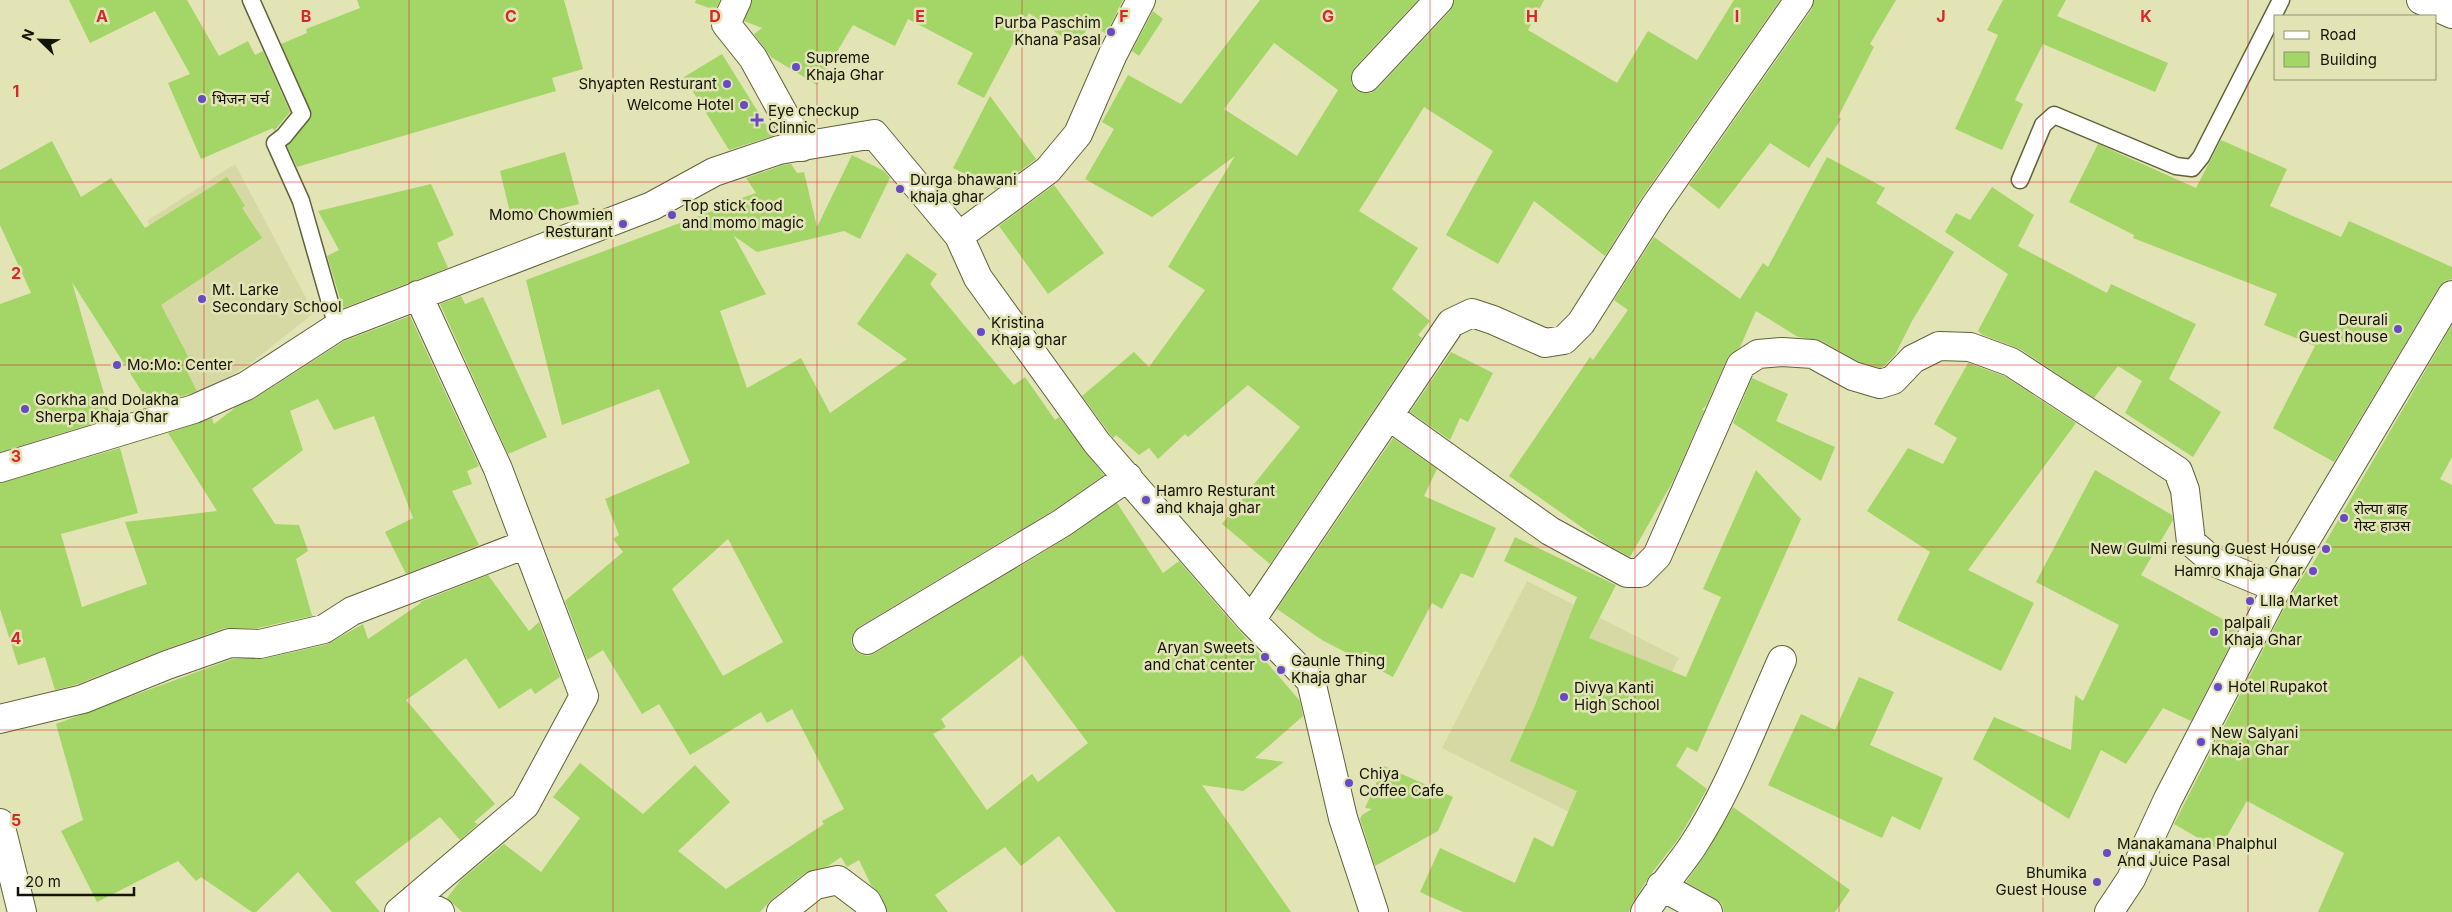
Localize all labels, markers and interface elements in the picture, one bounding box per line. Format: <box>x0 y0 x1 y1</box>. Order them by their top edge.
text: A <box>96 6 108 26</box>
text: B <box>301 6 311 26</box>
text: C <box>505 6 517 26</box>
text: D <box>709 6 721 26</box>
text: E <box>915 6 925 26</box>
text: F <box>1119 6 1129 26</box>
text: G <box>1322 6 1334 26</box>
text: H <box>1526 6 1538 26</box>
text: I <box>1735 6 1739 26</box>
text: J <box>1936 6 1946 26</box>
text: K <box>2140 6 2152 26</box>
place label: Purba Paschim Khana Pasal <box>995 13 1101 49</box>
north arrow <box>15 15 65 65</box>
legend <box>2274 15 2437 80</box>
text: Road <box>2320 25 2356 44</box>
text: N <box>18 26 37 43</box>
marker: Purba Paschim Khana Pasal <box>1105 26 1117 38</box>
place label: Supreme Khaja Ghar <box>806 48 884 84</box>
text: Building <box>2320 50 2377 69</box>
marker: Supreme Khaja Ghar <box>790 61 802 73</box>
place label: Shyapten Resturant <box>578 74 717 93</box>
marker: Shyapten Resturant <box>721 78 733 90</box>
text: 1 <box>13 81 19 101</box>
place label: भिजन चर्च <box>212 89 270 108</box>
marker: भिजन चर्च <box>196 93 208 105</box>
place label: Welcome Hotel <box>627 95 734 114</box>
marker: Welcome Hotel <box>738 99 750 111</box>
place label: Eye checkup Clinnic <box>768 101 859 137</box>
marker: Eye checkup Clinnic <box>750 113 764 127</box>
place label: Durga bhawani khaja ghar <box>910 170 1017 206</box>
marker: Durga bhawani khaja ghar <box>894 183 906 195</box>
place label: Top stick food and momo magic <box>682 196 804 232</box>
place label: Momo Chowmien Resturant <box>489 205 613 241</box>
marker: Top stick food and momo magic <box>666 209 678 221</box>
marker: Momo Chowmien Resturant <box>617 218 629 230</box>
text: 2 <box>11 263 21 283</box>
place label: Mt. Larke Secondary School <box>212 280 342 316</box>
marker: Mt. Larke Secondary School <box>196 293 208 305</box>
place label: Deurali Guest house <box>2299 310 2388 346</box>
place label: Kristina Khaja ghar <box>991 313 1067 349</box>
marker: Deurali Guest house <box>2392 323 2404 335</box>
marker: Kristina Khaja ghar <box>975 326 987 338</box>
place label: Mo:Mo: Center <box>127 355 233 374</box>
marker: Mo:Mo: Center <box>111 359 123 371</box>
place label: Gorkha and Dolakha Sherpa Khaja Ghar <box>35 390 179 426</box>
marker: Gorkha and Dolakha Sherpa Khaja Ghar <box>19 403 31 415</box>
text: 3 <box>11 446 21 466</box>
place label: Hamro Resturant and khaja ghar <box>1156 481 1275 517</box>
marker: Hamro Resturant and khaja ghar <box>1140 494 1152 506</box>
place label: रोल्पा ब्राह गेस्ट हाउस <box>2354 499 2411 535</box>
marker: रोल्पा ब्राह गेस्ट हाउस <box>2338 512 2350 524</box>
place label: New Gulmi resung Guest House <box>2090 539 2316 558</box>
marker: New Gulmi resung Guest House <box>2320 543 2332 555</box>
place label: Hamro Khaja Ghar <box>2174 561 2303 580</box>
marker: Hamro Khaja Ghar <box>2307 565 2319 577</box>
place label: LIla Market <box>2260 591 2338 610</box>
marker: LIla Market <box>2244 595 2256 607</box>
place label: palpali Khaja Ghar <box>2224 613 2302 649</box>
marker: palpali Khaja Ghar <box>2208 626 2220 638</box>
text: 4 <box>11 628 22 648</box>
place label: Aryan Sweets and chat center <box>1144 638 1255 674</box>
marker: Aryan Sweets and chat center <box>1259 651 1271 663</box>
place label: Gaunle Thing Khaja ghar <box>1291 651 1385 687</box>
marker: Gaunle Thing Khaja ghar <box>1275 664 1287 676</box>
place label: Hotel Rupakot <box>2228 677 2328 696</box>
place label: Divya Kanti High School <box>1574 678 1660 714</box>
marker: Hotel Rupakot <box>2212 681 2224 693</box>
marker: Divya Kanti High School <box>1558 691 1570 703</box>
place label: New Salyani Khaja Ghar <box>2211 723 2298 759</box>
marker: New Salyani Khaja Ghar <box>2195 736 2207 748</box>
place label: Chiya Coffee Cafe <box>1359 764 1444 800</box>
marker: Chiya Coffee Cafe <box>1343 777 1355 789</box>
text: 5 <box>11 810 21 830</box>
place label: Manakamana Phalphul And Juice Pasal <box>2117 834 2277 870</box>
marker: Manakamana Phalphul And Juice Pasal <box>2101 847 2113 859</box>
place label: Bhumika Guest House <box>1995 863 2087 899</box>
scale bar <box>18 864 134 896</box>
text: 20 m <box>25 872 61 891</box>
marker: Bhumika Guest House <box>2091 876 2103 888</box>

